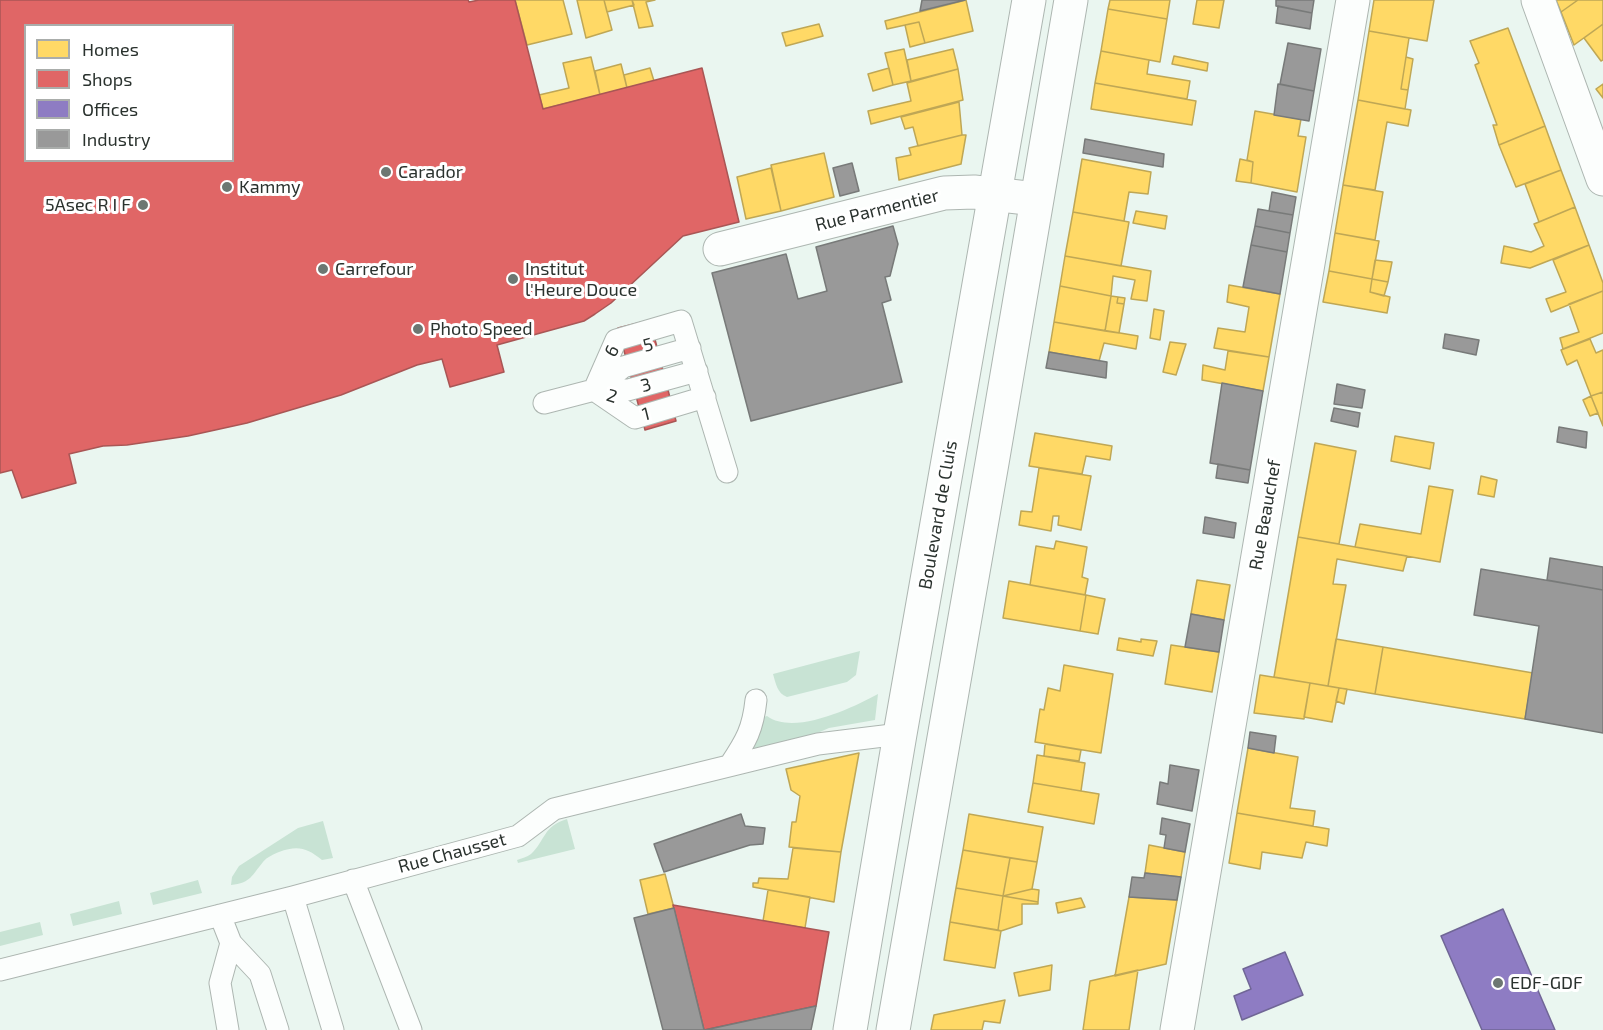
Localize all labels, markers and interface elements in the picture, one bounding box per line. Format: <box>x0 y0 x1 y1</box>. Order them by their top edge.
legend <box>24 24 234 162</box>
text: Homes <box>82 38 139 60</box>
text: Shops <box>82 68 132 90</box>
text: Offices <box>82 98 138 120</box>
text: Industry <box>82 128 151 150</box>
place label: Carador <box>398 161 463 183</box>
marker: Carador <box>379 165 393 179</box>
place label: Kammy <box>239 176 301 198</box>
marker: Kammy <box>220 180 234 194</box>
street label: Rue Parmentier <box>813 184 941 236</box>
place label: 5Asec R I F <box>45 194 131 216</box>
marker: 5Asec R I F <box>136 198 150 212</box>
place label: Carrefour <box>335 258 413 280</box>
place label: Institut l'Heure Douce <box>525 258 637 300</box>
marker: Carrefour <box>316 262 330 276</box>
marker: Institut l'Heure Douce <box>506 272 520 286</box>
place label: Photo Speed <box>430 318 533 340</box>
marker: Photo Speed <box>411 322 425 336</box>
street label: 5 <box>640 333 656 357</box>
street label: 6 <box>600 341 624 361</box>
street label: 3 <box>638 373 654 397</box>
street label: 2 <box>604 384 620 408</box>
street label: 1 <box>640 403 652 425</box>
street label: Boulevard de Cluis <box>914 439 962 591</box>
street label: Rue Beauchef <box>1245 458 1285 572</box>
street label: Rue Chausset <box>396 828 508 878</box>
place label: EDF-GDF <box>1510 972 1583 994</box>
marker: EDF-GDF <box>1491 976 1505 990</box>

